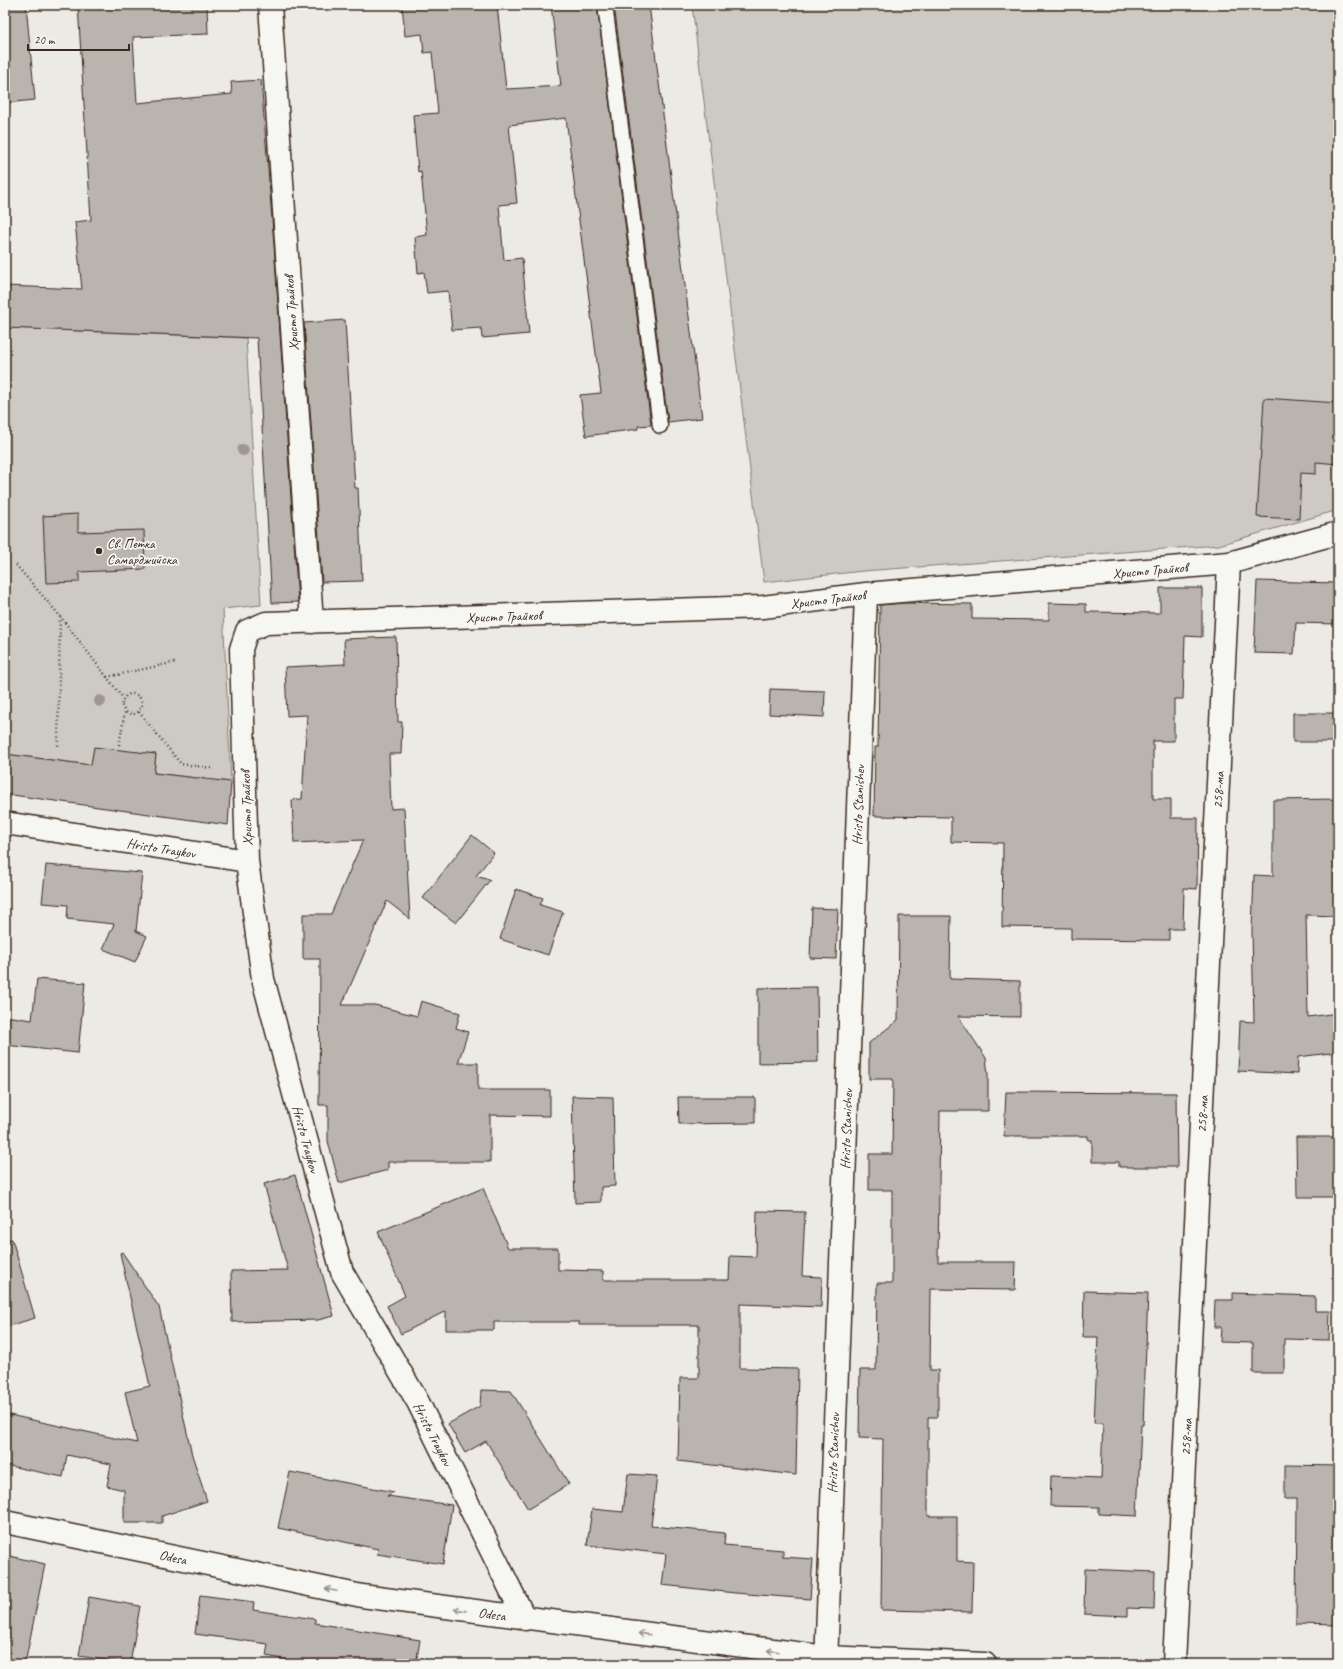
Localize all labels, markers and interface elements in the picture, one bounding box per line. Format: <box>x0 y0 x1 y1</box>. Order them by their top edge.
scale bar <box>28 26 129 52</box>
text: 20 m <box>34 32 56 48</box>
street label: Христо Трайков <box>280 272 303 351</box>
place label: Св. Петка Самарджийска <box>107 535 178 568</box>
marker: Св. Петка Самарджийска <box>94 546 104 556</box>
street label: Христо Трайков <box>1112 558 1191 582</box>
street label: Христо Трайков <box>790 586 869 613</box>
street label: Христо Трайков <box>466 607 545 626</box>
street label: Hristo Stanishev <box>849 763 868 845</box>
street label: Христо Трайков <box>237 767 256 846</box>
street label: 258-ма <box>1209 770 1228 809</box>
street label: Hristo Traykov <box>126 835 198 862</box>
street label: Hristo Stanishev <box>837 1087 856 1169</box>
street label: 258-ма <box>1193 1094 1212 1133</box>
street label: Hristo Traykov <box>288 1104 323 1176</box>
street label: Hristo Traykov <box>409 1400 456 1470</box>
street label: Hristo Stanishev <box>824 1411 843 1493</box>
street label: 258-ма <box>1177 1417 1196 1456</box>
street label: Odesa <box>158 1546 189 1569</box>
one-way arrow <box>325 1585 338 1593</box>
street label: Odesa <box>477 1604 508 1625</box>
one-way arrow <box>454 1606 467 1614</box>
one-way arrow <box>638 1630 651 1638</box>
one-way arrow <box>767 1647 780 1654</box>

